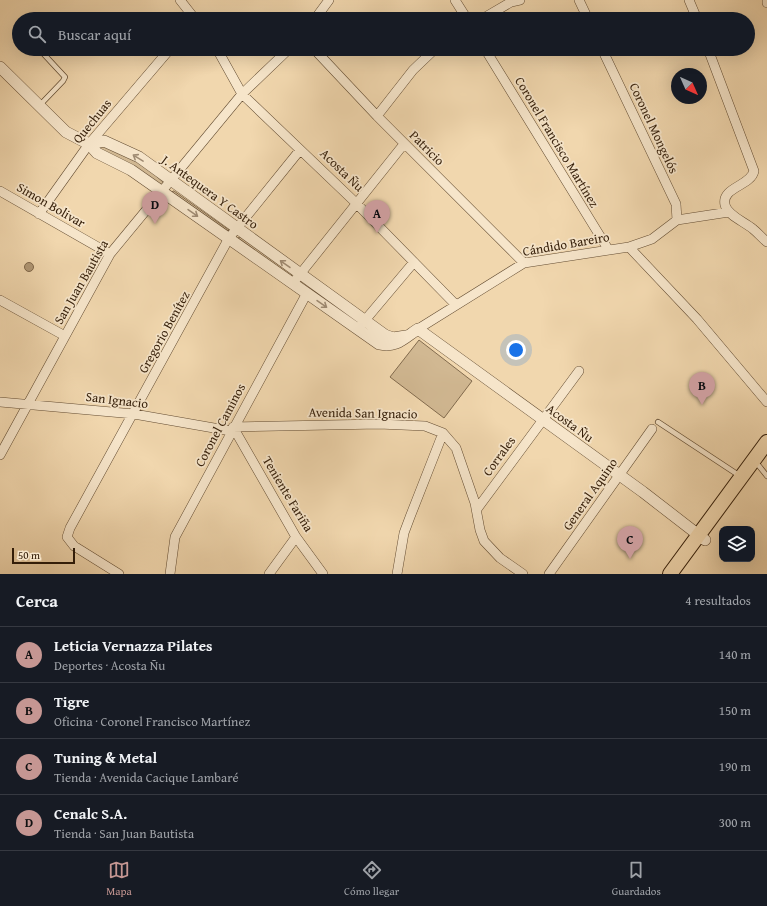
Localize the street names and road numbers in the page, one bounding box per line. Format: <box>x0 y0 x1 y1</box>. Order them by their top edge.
street label: Coronel Francisco Martínez <box>510 73 604 211</box>
street label: Coronel Mongelós <box>625 80 683 176</box>
street label: Quechuas <box>68 95 116 147</box>
street label: Patricio <box>405 126 449 170</box>
street label: Acosta Ñu <box>316 144 368 196</box>
street label: J. Antequera Y Castro <box>156 149 263 234</box>
street label: Simon Bolivar <box>13 178 89 233</box>
street label: Cándido Bareiro <box>521 227 611 261</box>
street label: San Juan Bautista <box>49 235 113 328</box>
street label: Gregorio Benítez <box>134 287 195 377</box>
street label: Coronel Caminos <box>190 380 250 470</box>
street label: San Ignacio <box>85 387 150 413</box>
street label: Acosta Ñu <box>542 399 598 447</box>
street label: Avenida San Ignacio <box>308 403 418 423</box>
street label: Corrales <box>478 432 520 480</box>
street label: Teniente Fariña <box>258 453 319 536</box>
street label: General Aquino <box>558 454 622 534</box>

